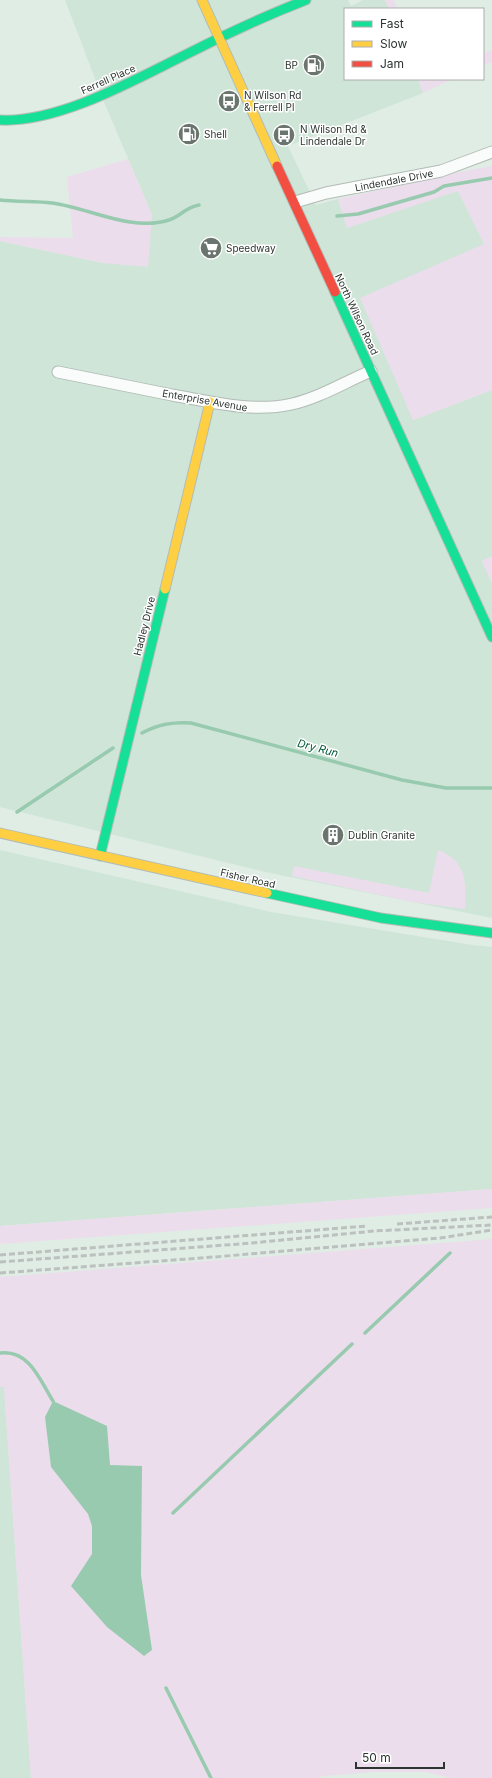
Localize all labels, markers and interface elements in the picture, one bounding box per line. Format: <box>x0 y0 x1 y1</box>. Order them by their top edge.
legend <box>344 8 484 80</box>
text: Fast <box>380 16 404 31</box>
text: Slow <box>380 36 408 51</box>
fuel station icon: BP <box>301 52 327 78</box>
text: Jam <box>380 56 404 71</box>
place label: BP <box>285 59 298 71</box>
street label: Ferrell Place <box>79 62 137 96</box>
bus stop icon: N Wilson Rd & Ferrell Pl <box>216 88 242 114</box>
place label: N Wilson Rd & Ferrell Pl <box>244 89 301 113</box>
fuel station icon: Shell <box>176 121 202 147</box>
bus stop icon: N Wilson Rd & Lindendale Dr <box>271 122 297 148</box>
place label: N Wilson Rd & Lindendale Dr <box>300 123 367 147</box>
place label: Shell <box>204 128 227 140</box>
street label: Lindendale Drive <box>354 166 434 193</box>
supermarket icon: Speedway <box>198 235 224 261</box>
place label: Speedway <box>226 242 276 254</box>
street label: North Wilson Road <box>333 271 381 357</box>
street label: Enterprise Avenue <box>161 387 249 413</box>
street label: Hadley Drive <box>131 595 157 657</box>
water label: Dry Run <box>296 736 340 760</box>
building icon: Dublin Granite <box>320 822 346 848</box>
place label: Dublin Granite <box>348 829 415 841</box>
street label: Fisher Road <box>219 866 277 890</box>
scale bar <box>356 1744 444 1770</box>
text: 50 m <box>362 1750 391 1765</box>

